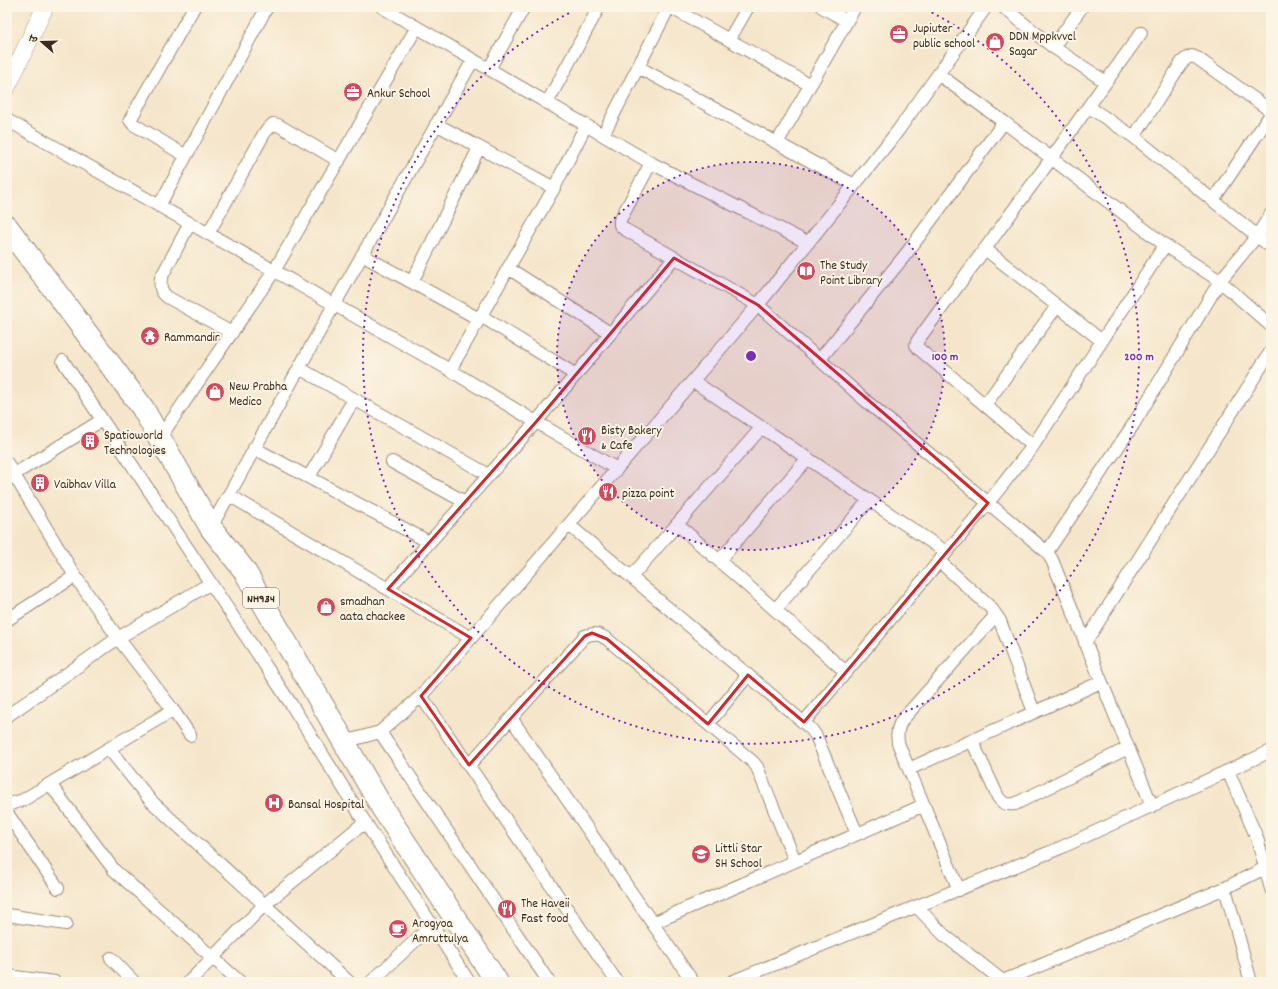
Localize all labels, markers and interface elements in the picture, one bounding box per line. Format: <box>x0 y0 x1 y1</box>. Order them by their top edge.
place label: Jupiuter public school <box>913 20 975 54</box>
north arrow <box>22 22 62 62</box>
office icon: Jupiuter public school <box>888 23 910 45</box>
place label: DDN Mppkvvcl Sagar <box>1009 28 1076 62</box>
shop icon: DDN Mppkvvcl Sagar <box>984 31 1006 53</box>
text: उ <box>26 33 43 46</box>
office icon: Ankur School <box>342 81 364 103</box>
place label: Ankur School <box>367 85 430 104</box>
place label: The Study Point Library <box>820 257 883 291</box>
library icon: The Study Point Library <box>795 260 817 282</box>
temple icon: Rammandir <box>139 325 161 347</box>
place label: Rammandir <box>164 329 220 348</box>
centre of rings <box>744 349 758 363</box>
text: 100 m <box>932 349 958 366</box>
text: 200 m <box>1124 349 1154 366</box>
place label: New Prabha Medico <box>229 378 288 412</box>
shop icon: New Prabha Medico <box>204 381 226 403</box>
place label: Bisty Bakery & Cafe <box>601 422 662 456</box>
restaurant icon: Bisty Bakery & Cafe <box>576 425 598 447</box>
place label: Spatioworld Technologies <box>104 427 166 461</box>
building icon: Spatioworld Technologies <box>79 430 101 452</box>
building icon: Vaibhav Villa <box>29 472 51 494</box>
place label: Vaibhav Villa <box>54 476 117 495</box>
restaurant icon: pizza point <box>597 481 619 503</box>
place label: pizza point <box>622 485 674 504</box>
road number: NH934 <box>243 588 279 608</box>
place label: smadhan aata chackee <box>340 593 406 627</box>
shop icon: smadhan aata chackee <box>315 596 337 618</box>
hospital icon: Bansal Hospital <box>263 792 285 814</box>
place label: Bansal Hospital <box>288 796 364 815</box>
place label: Littli Star SH School <box>715 840 762 874</box>
school or university icon: Littli Star SH School <box>690 843 712 865</box>
place label: The Haveii Fast food <box>521 895 570 929</box>
restaurant icon: The Haveii Fast food <box>496 898 518 920</box>
place label: Arogyoa Amruttulya <box>412 915 469 949</box>
cafe icon: Arogyoa Amruttulya <box>387 918 409 940</box>

